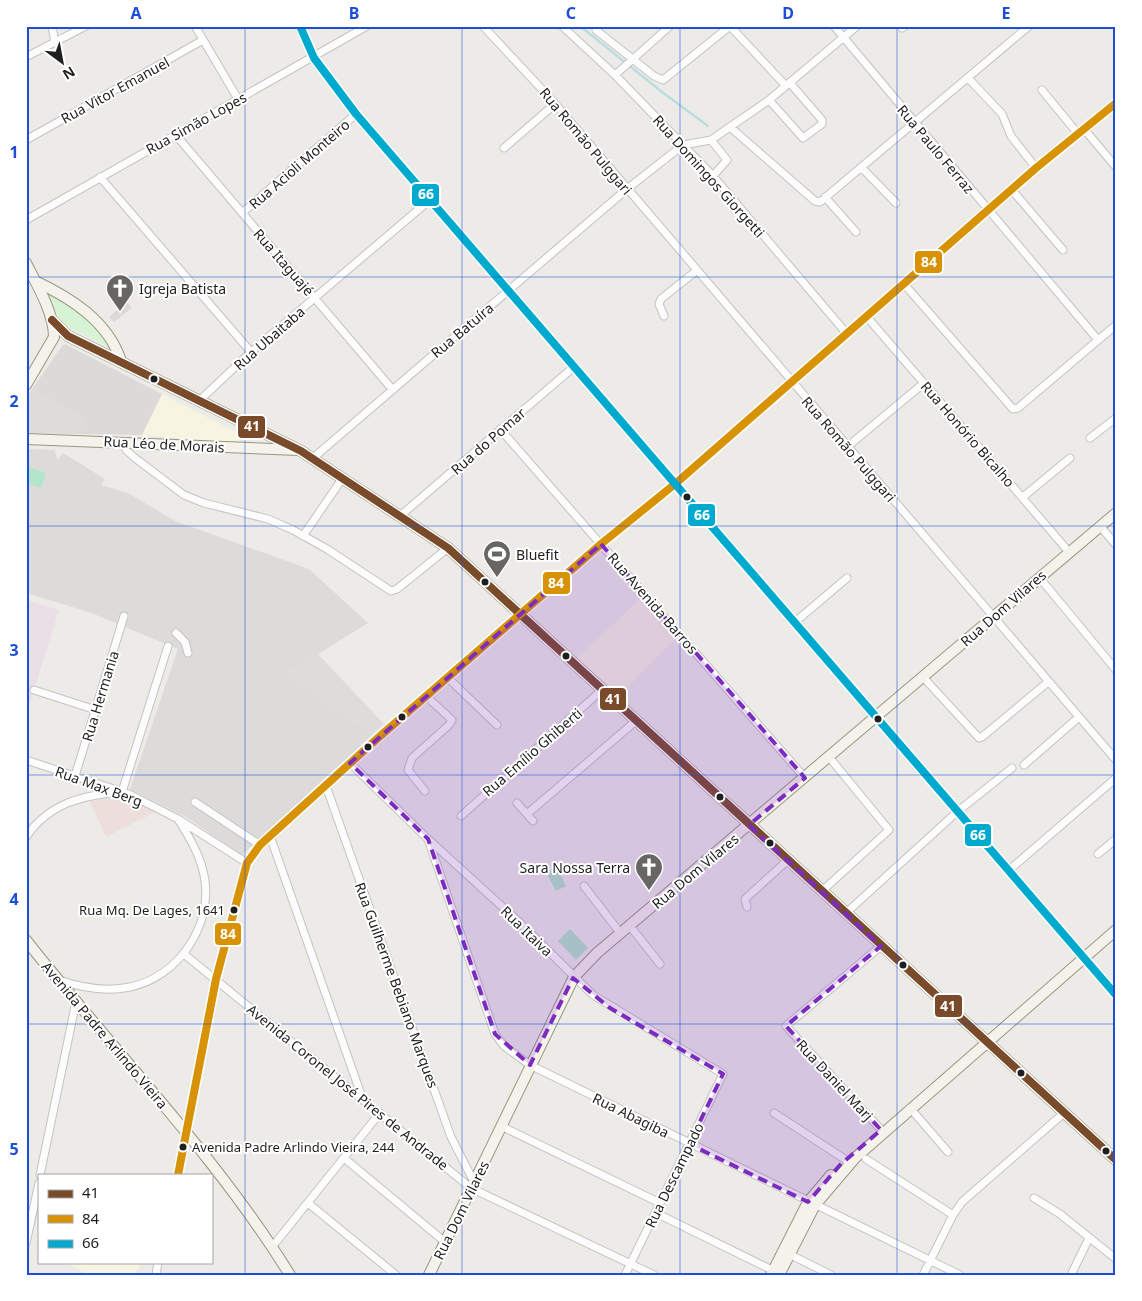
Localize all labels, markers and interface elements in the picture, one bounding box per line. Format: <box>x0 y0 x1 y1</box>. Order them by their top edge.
text: A <box>130 2 142 24</box>
text: B <box>349 2 359 24</box>
text: C <box>566 2 576 24</box>
text: D <box>782 2 794 24</box>
text: E <box>1002 2 1011 24</box>
north arrow <box>38 38 88 88</box>
street label: Rua Vitor Emanuel <box>57 52 173 128</box>
text: N <box>59 62 79 85</box>
street label: Rua Romão Pulggari <box>536 83 636 199</box>
street label: Rua Simão Lopes <box>142 87 250 159</box>
street label: Rua Paulo Ferraz <box>893 101 979 198</box>
street label: Rua Domingos Giorgetti <box>649 111 769 241</box>
street label: Rua Acioli Monteiro <box>245 115 353 213</box>
text: 1 <box>9 141 19 163</box>
line badge: 66 <box>411 183 440 207</box>
text: 66 <box>418 184 434 203</box>
street label: Rua Itaguajé <box>250 224 319 300</box>
line badge: 84 <box>914 250 943 274</box>
text: 84 <box>921 252 937 271</box>
church icon: Igreja Batista <box>105 273 135 312</box>
place label: Igreja Batista <box>139 279 226 298</box>
street label: Rua Batuíra <box>427 298 497 362</box>
street label: Rua Ubaitaba <box>229 302 309 374</box>
unlabelled marker <box>149 374 159 384</box>
street label: Rua Honório Bicalho <box>917 377 1019 491</box>
text: 2 <box>9 390 19 412</box>
street label: Rua Romão Pulggari <box>798 392 900 506</box>
street label: Rua do Pomar <box>447 403 530 479</box>
line badge: 41 <box>237 415 266 439</box>
text: 41 <box>244 416 260 435</box>
street label: Rua Léo de Morais <box>103 431 225 457</box>
unlabelled marker <box>682 492 692 502</box>
line badge: 66 <box>687 503 716 527</box>
text: 66 <box>694 505 710 524</box>
sports icon: Bluefit <box>482 539 512 578</box>
place label: Bluefit <box>516 545 559 564</box>
street label: Rua Avenida Barros <box>604 548 703 658</box>
street label: Rua Dom Vilares <box>956 565 1050 651</box>
line badge: 84 <box>542 571 571 595</box>
text: 84 <box>548 573 564 592</box>
unlabelled marker <box>480 577 490 587</box>
text: 3 <box>9 639 19 661</box>
street label: Rua Hermania <box>77 648 123 744</box>
unlabelled marker <box>561 651 571 661</box>
line badge: 41 <box>599 687 627 711</box>
text: 41 <box>605 689 621 708</box>
street label: Rua Emílio Ghiberti <box>478 703 586 801</box>
unlabelled marker <box>397 712 407 722</box>
unlabelled marker <box>873 714 883 724</box>
unlabelled marker <box>363 742 373 752</box>
street label: Rua Max Berg <box>53 761 145 811</box>
unlabelled marker <box>715 792 725 802</box>
line badge: 66 <box>964 823 992 847</box>
text: 66 <box>970 825 986 844</box>
street label: Rua Dom Vilares <box>648 829 743 913</box>
unlabelled marker <box>765 838 775 848</box>
church icon: Sara Nossa Terra <box>634 852 664 891</box>
place label: Sara Nossa Terra <box>520 858 630 877</box>
street label: Rua Guilherme Bebiano Marques <box>351 879 443 1091</box>
text: 4 <box>9 888 19 910</box>
place label: Rua Mq. De Lages, 1641 <box>79 901 225 919</box>
street label: Rua Itaiva <box>497 902 557 960</box>
marker: Rua Mq. De Lages, 1641 <box>229 905 239 915</box>
line badge: 84 <box>214 922 242 946</box>
text: 84 <box>220 924 236 943</box>
street label: Avenida Padre Arlindo Vieira <box>38 957 172 1113</box>
unlabelled marker <box>898 960 908 970</box>
line badge: 41 <box>934 994 963 1018</box>
text: 41 <box>940 996 956 1015</box>
street label: Avenida Coronel José Pires de Andrade <box>243 1000 453 1174</box>
street label: Rua Daniel Marj <box>792 1035 878 1125</box>
unlabelled marker <box>1016 1068 1026 1078</box>
street label: Rua Abagiba <box>590 1088 672 1142</box>
street label: Rua Descampado <box>640 1119 708 1231</box>
text: 5 <box>9 1138 19 1160</box>
place label: Avenida Padre Arlindo Vieira, 244 <box>192 1138 395 1156</box>
marker: Avenida Padre Arlindo Vieira, 244 <box>178 1142 188 1152</box>
unlabelled marker <box>1101 1146 1111 1156</box>
street label: Rua Dom Vilares <box>429 1157 493 1263</box>
legend <box>38 1174 212 1264</box>
text: 41 <box>82 1182 99 1202</box>
text: 84 <box>82 1208 100 1228</box>
text: 66 <box>82 1232 99 1252</box>

